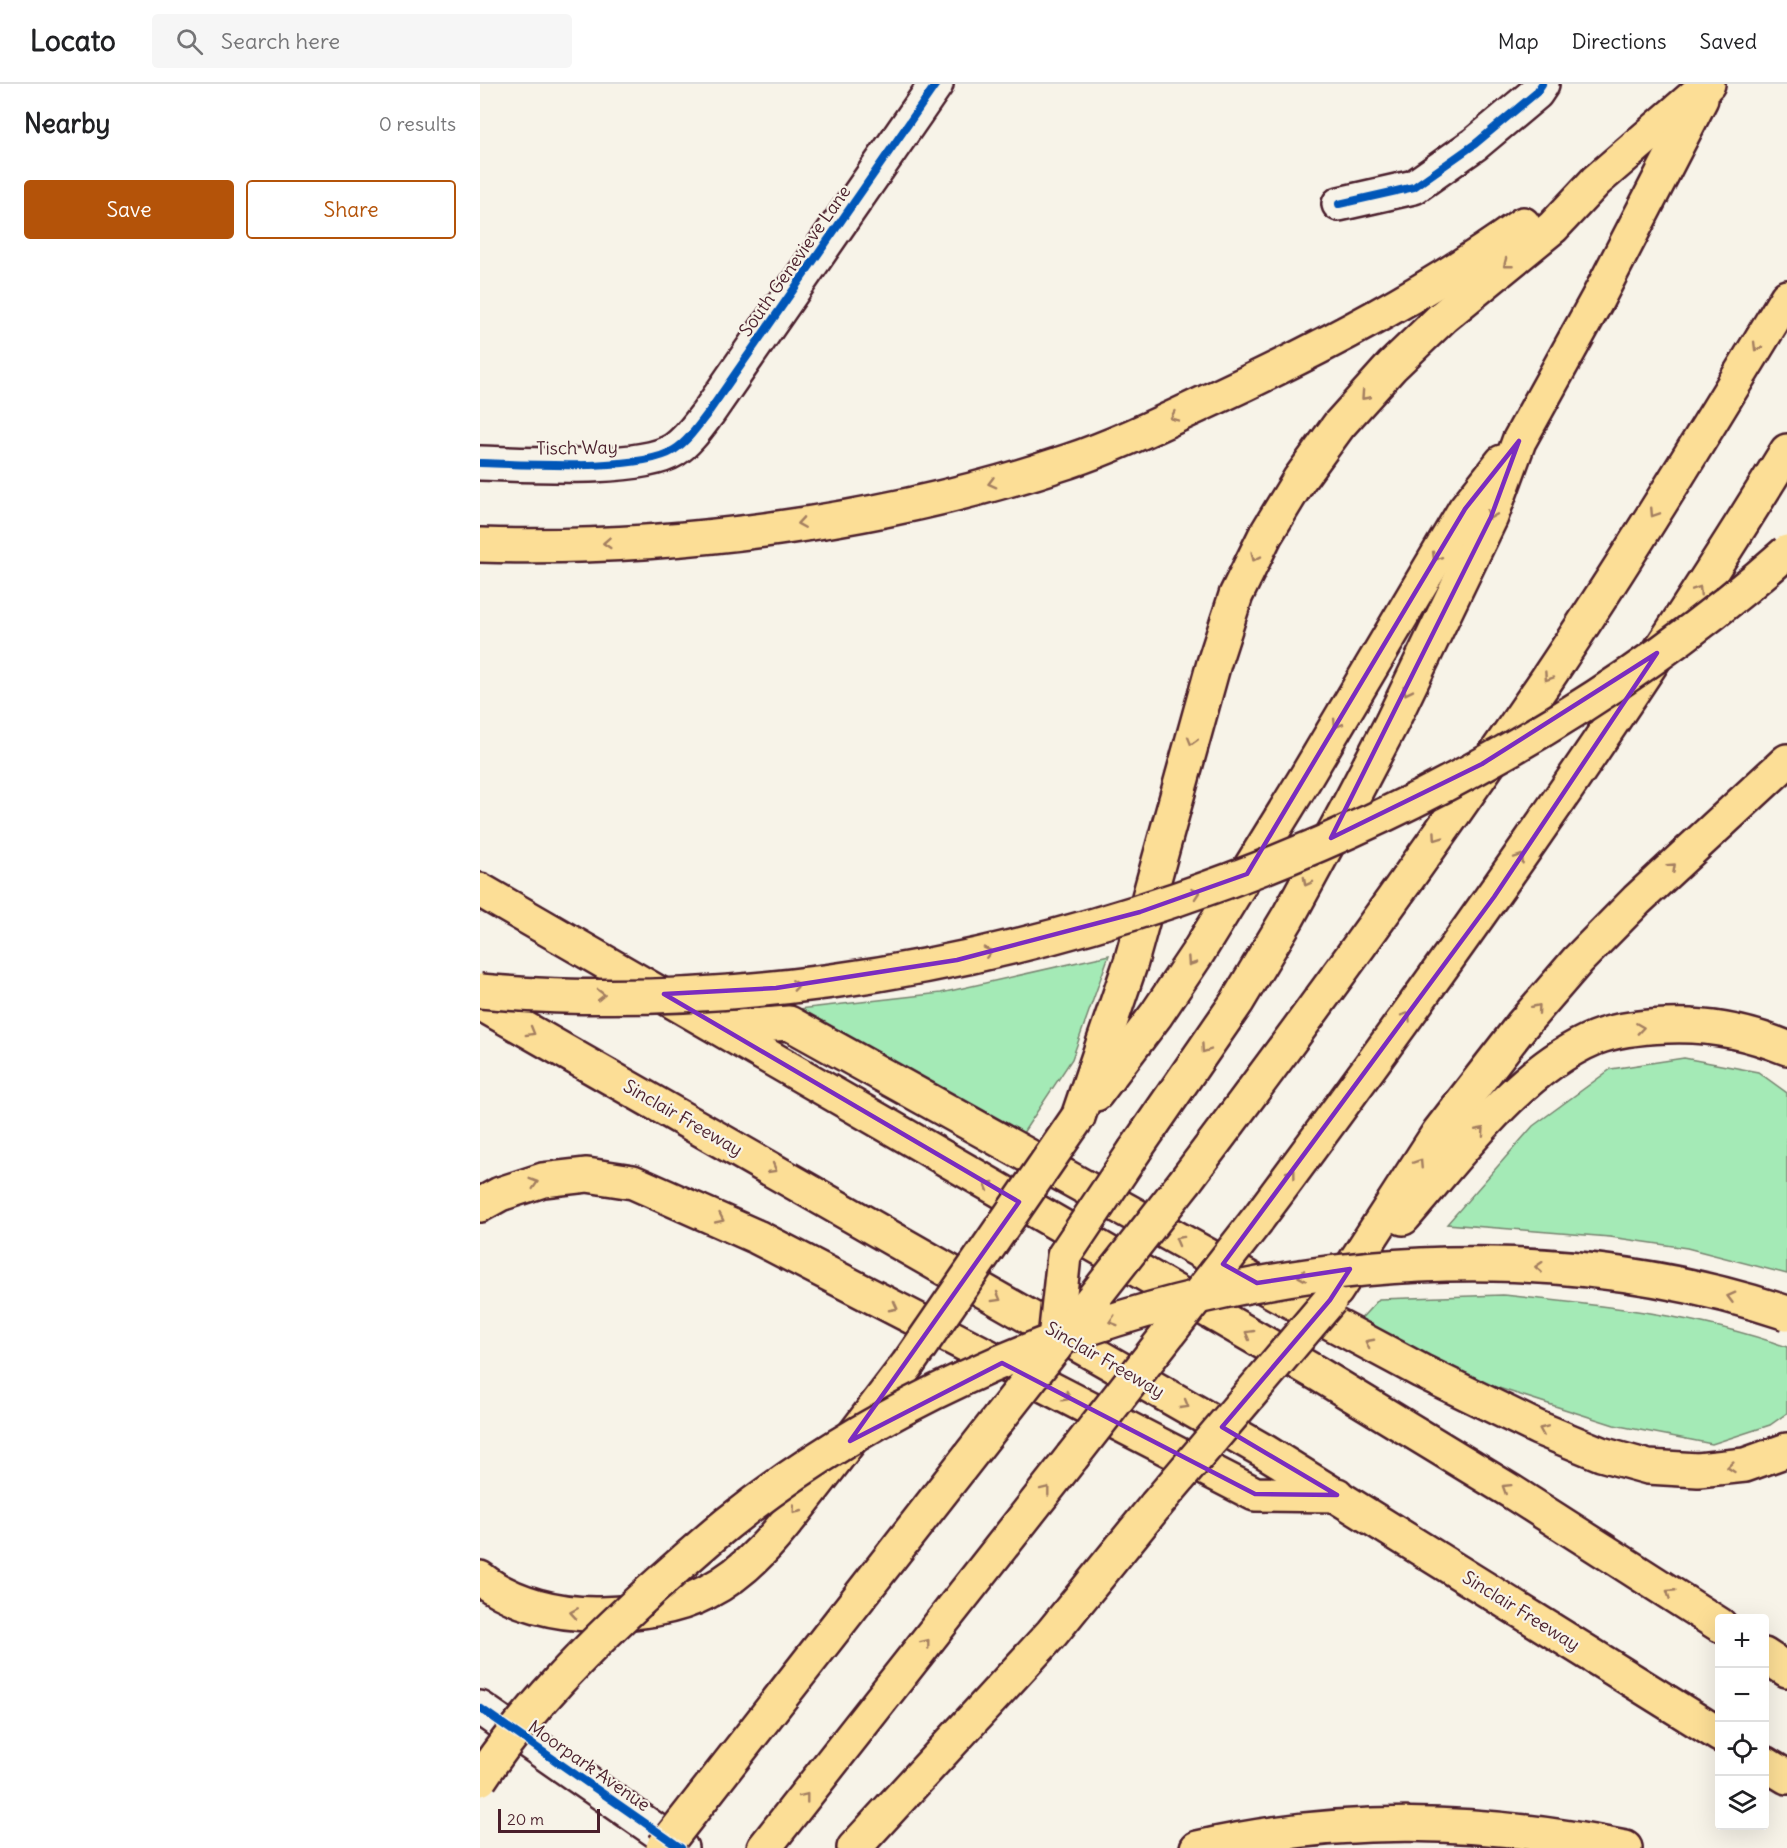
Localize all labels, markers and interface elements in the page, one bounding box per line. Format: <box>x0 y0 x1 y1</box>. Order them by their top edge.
search box <box>152 14 572 68</box>
text: Locato <box>30 23 116 59</box>
icon: search <box>173 25 206 58</box>
text: Search here <box>221 27 340 55</box>
text: Map <box>1498 28 1539 55</box>
text: Directions <box>1572 28 1666 55</box>
text: Saved <box>1699 28 1757 55</box>
text: Nearby <box>24 107 110 140</box>
text: 0 results <box>379 111 456 136</box>
button: Save <box>24 180 234 239</box>
button: Share <box>246 180 456 239</box>
street label: South Genevieve Lane <box>734 181 855 341</box>
one-way arrow <box>1503 256 1514 267</box>
one-way arrow <box>1752 341 1764 351</box>
one-way arrow <box>1361 390 1372 400</box>
one-way arrow <box>1170 409 1181 421</box>
street label: Tisch Way <box>536 435 618 460</box>
one-way arrow <box>987 476 997 489</box>
one-way arrow <box>1650 507 1662 517</box>
one-way arrow <box>1486 509 1498 520</box>
one-way arrow <box>796 517 805 529</box>
one-way arrow <box>602 536 611 549</box>
one-way arrow <box>1250 550 1262 561</box>
one-way arrow <box>1432 550 1444 561</box>
one-way arrow <box>1691 586 1702 597</box>
one-way arrow <box>1544 670 1555 681</box>
one-way arrow <box>1402 685 1414 696</box>
one-way arrow <box>1333 718 1345 728</box>
one-way arrow <box>1187 735 1199 746</box>
one-way arrow <box>1433 830 1444 841</box>
one-way arrow <box>1513 853 1524 864</box>
one-way arrow <box>1665 864 1676 875</box>
one-way arrow <box>1303 876 1314 887</box>
one-way arrow <box>1190 888 1201 901</box>
one-way arrow <box>983 947 993 960</box>
one-way arrow <box>1188 956 1199 967</box>
one-way arrow <box>791 980 801 992</box>
one-way arrow <box>597 989 606 1001</box>
one-way arrow <box>1530 1004 1541 1015</box>
one-way arrow <box>1400 1012 1411 1023</box>
one-way arrow <box>1636 1022 1645 1035</box>
one-way arrow <box>525 1024 535 1036</box>
one-way arrow <box>1201 1042 1212 1053</box>
street label: Sinclair Freeway <box>620 1074 747 1161</box>
one-way arrow <box>1474 1127 1485 1138</box>
one-way arrow <box>1412 1159 1423 1170</box>
one-way arrow <box>767 1162 778 1174</box>
one-way arrow <box>1284 1169 1295 1180</box>
one-way arrow <box>528 1178 539 1190</box>
one-way arrow <box>984 1181 995 1192</box>
one-way arrow <box>713 1212 724 1224</box>
one-way arrow <box>1175 1236 1185 1247</box>
one-way arrow <box>1534 1260 1543 1273</box>
one-way arrow <box>1298 1269 1308 1282</box>
one-way arrow <box>991 1291 1001 1302</box>
one-way arrow <box>1726 1292 1736 1305</box>
one-way arrow <box>888 1299 899 1311</box>
one-way arrow <box>1108 1314 1119 1327</box>
street label: Sinclair Freeway <box>1042 1316 1169 1403</box>
one-way arrow <box>1245 1329 1255 1341</box>
one-way arrow <box>1364 1339 1375 1350</box>
one-way arrow <box>1061 1389 1072 1401</box>
one-way arrow <box>1178 1398 1189 1410</box>
one-way arrow <box>1538 1425 1549 1437</box>
one-way arrow <box>1727 1460 1736 1473</box>
one-way arrow <box>1502 1484 1512 1496</box>
one-way arrow <box>1039 1486 1050 1497</box>
one-way arrow <box>792 1504 803 1515</box>
street label: Sinclair Freeway <box>1458 1565 1584 1656</box>
one-way arrow <box>1666 1590 1677 1601</box>
one-way arrow <box>569 1607 579 1619</box>
map controls <box>1715 1614 1769 1830</box>
button: + <box>1715 1614 1769 1668</box>
one-way arrow <box>918 1639 929 1650</box>
button: − <box>1715 1668 1769 1722</box>
street label: Moorpark Avenue <box>524 1715 655 1816</box>
button: locate <box>1715 1722 1769 1776</box>
button: layers <box>1715 1776 1769 1830</box>
one-way arrow <box>798 1792 809 1803</box>
scale bar <box>498 1806 600 1834</box>
text: 20 m <box>507 1809 544 1829</box>

